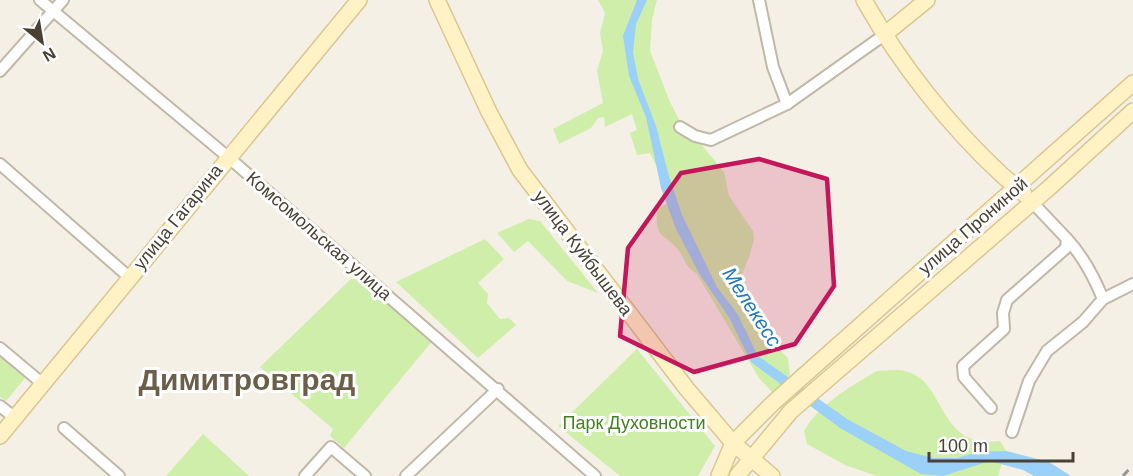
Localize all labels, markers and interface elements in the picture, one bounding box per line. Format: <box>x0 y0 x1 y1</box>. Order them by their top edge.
north arrow <box>12 12 72 72</box>
text: N <box>40 44 59 65</box>
street label: улица Гагарина <box>129 160 227 274</box>
street label: Комсомольская улица <box>242 168 396 305</box>
street label: улица Прониной <box>915 173 1031 279</box>
street label: улица Куйбышева <box>530 187 637 320</box>
water label: Мелекесс <box>718 263 786 351</box>
district label: Димитровград <box>139 363 355 396</box>
park label: Парк Духовности <box>562 413 706 433</box>
scale bar <box>929 425 1073 463</box>
text: 100 m <box>938 436 988 456</box>

